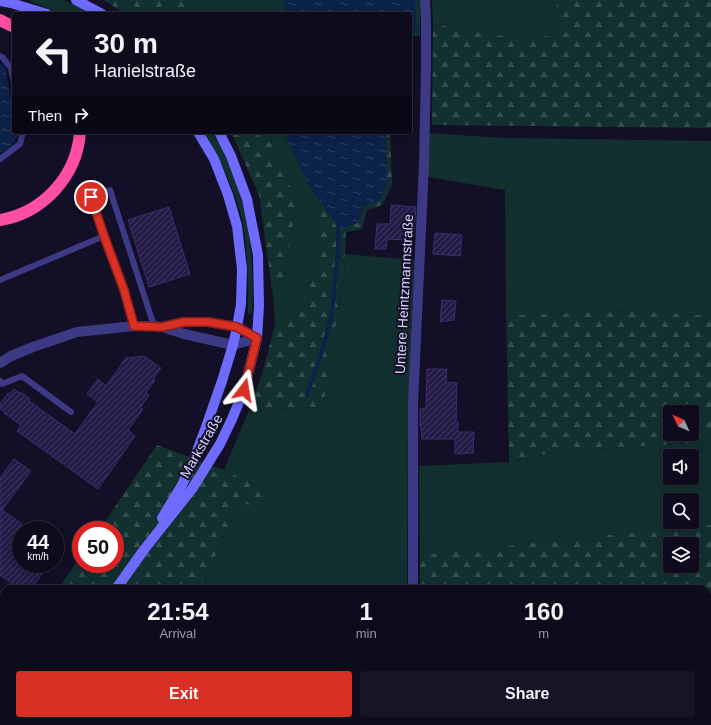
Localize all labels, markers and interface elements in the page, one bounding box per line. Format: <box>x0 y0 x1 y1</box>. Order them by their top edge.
icon: left <box>28 28 80 80</box>
text: 30 m <box>94 28 158 59</box>
text: Hanielstraße <box>94 61 196 81</box>
icon: right <box>70 104 92 126</box>
text: Then <box>28 107 62 124</box>
pin <box>74 180 108 214</box>
icon: arrive <box>80 186 102 208</box>
street label: Untere Heintzmannstraße <box>392 213 416 374</box>
position arrow <box>223 369 265 411</box>
north arrow <box>663 405 699 441</box>
map controls <box>663 405 699 573</box>
street label: Markstraße <box>176 411 226 481</box>
button: sound <box>663 449 699 485</box>
button: search <box>663 493 699 529</box>
speed limit sign: 50 <box>72 521 124 573</box>
text: 44 <box>27 531 49 553</box>
button: layers <box>663 537 699 573</box>
text: km/h <box>27 551 49 562</box>
text: 21:54 <box>147 598 209 625</box>
text: 1 <box>359 598 373 625</box>
text: 160 <box>524 598 564 625</box>
text: Arrival <box>159 626 196 641</box>
text: min <box>356 626 377 641</box>
text: m <box>538 626 549 641</box>
button: Exit <box>16 671 352 717</box>
button: Share <box>360 671 695 717</box>

